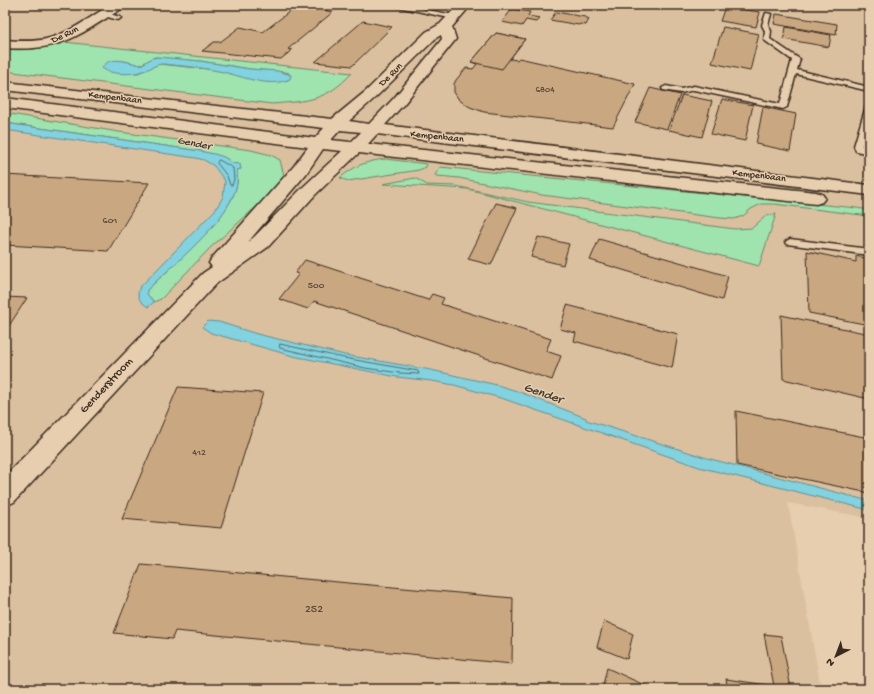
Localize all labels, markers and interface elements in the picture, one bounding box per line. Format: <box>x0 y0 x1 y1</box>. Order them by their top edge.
street label: De Run <box>49 23 81 47</box>
street label: De Run <box>376 60 406 90</box>
house number: 6804 <box>536 85 555 96</box>
street label: Kempenbaan <box>88 89 143 107</box>
street label: Kempenbaan <box>410 128 465 146</box>
water label: Gender <box>176 135 214 154</box>
street label: Kempenbaan <box>732 167 787 185</box>
house number: 601 <box>103 215 117 227</box>
house number: 500 <box>308 280 325 292</box>
street label: Genderstroom <box>78 355 137 417</box>
water label: Gender <box>522 380 567 408</box>
house number: 412 <box>192 447 206 459</box>
house number: 252 <box>305 603 323 617</box>
north arrow <box>816 636 856 676</box>
text: N <box>824 655 837 669</box>

